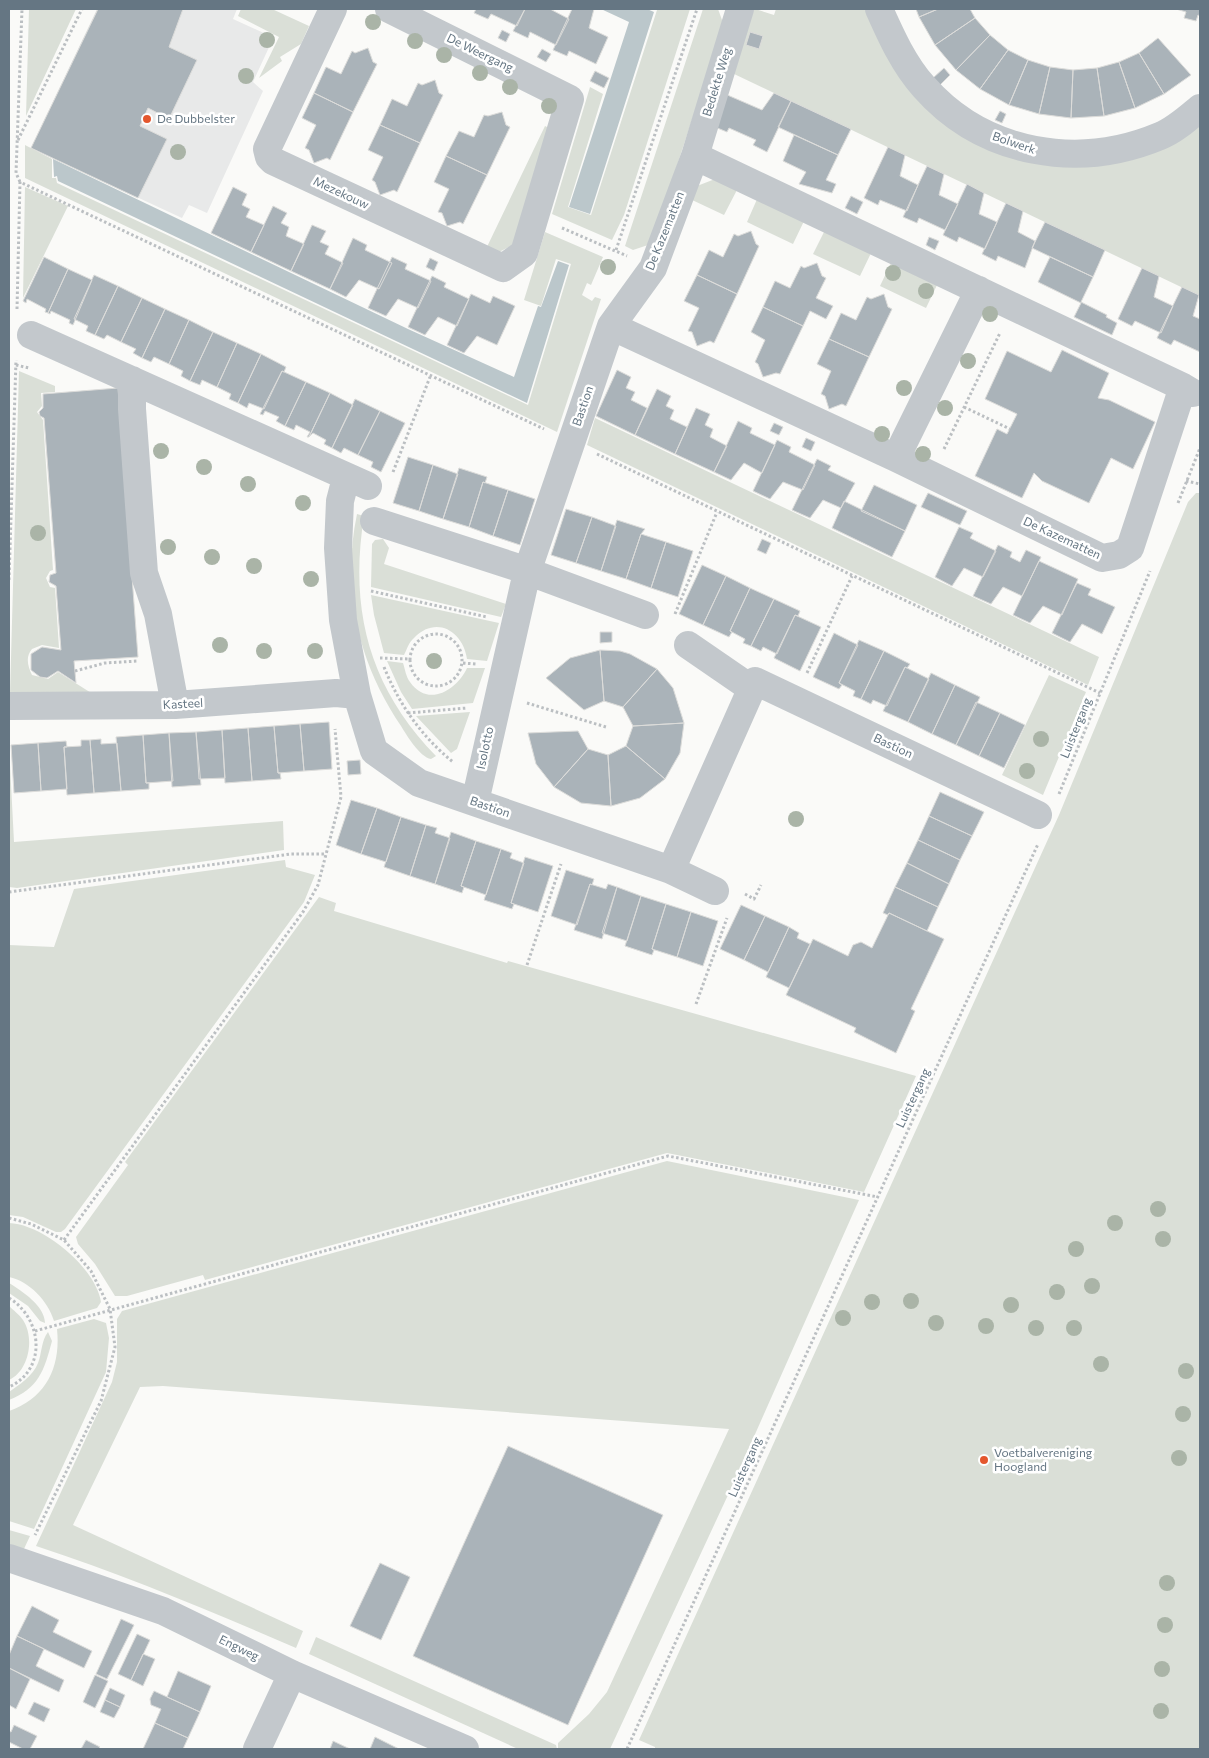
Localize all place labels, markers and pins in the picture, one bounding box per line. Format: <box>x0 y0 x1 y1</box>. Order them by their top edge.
place label: De Dubbelster <box>157 111 235 125</box>
marker: De Dubbelster <box>141 113 153 125</box>
place label: Voetbalvereniging Hoogland <box>994 1445 1093 1473</box>
marker: Voetbalvereniging Hoogland <box>978 1454 990 1466</box>

